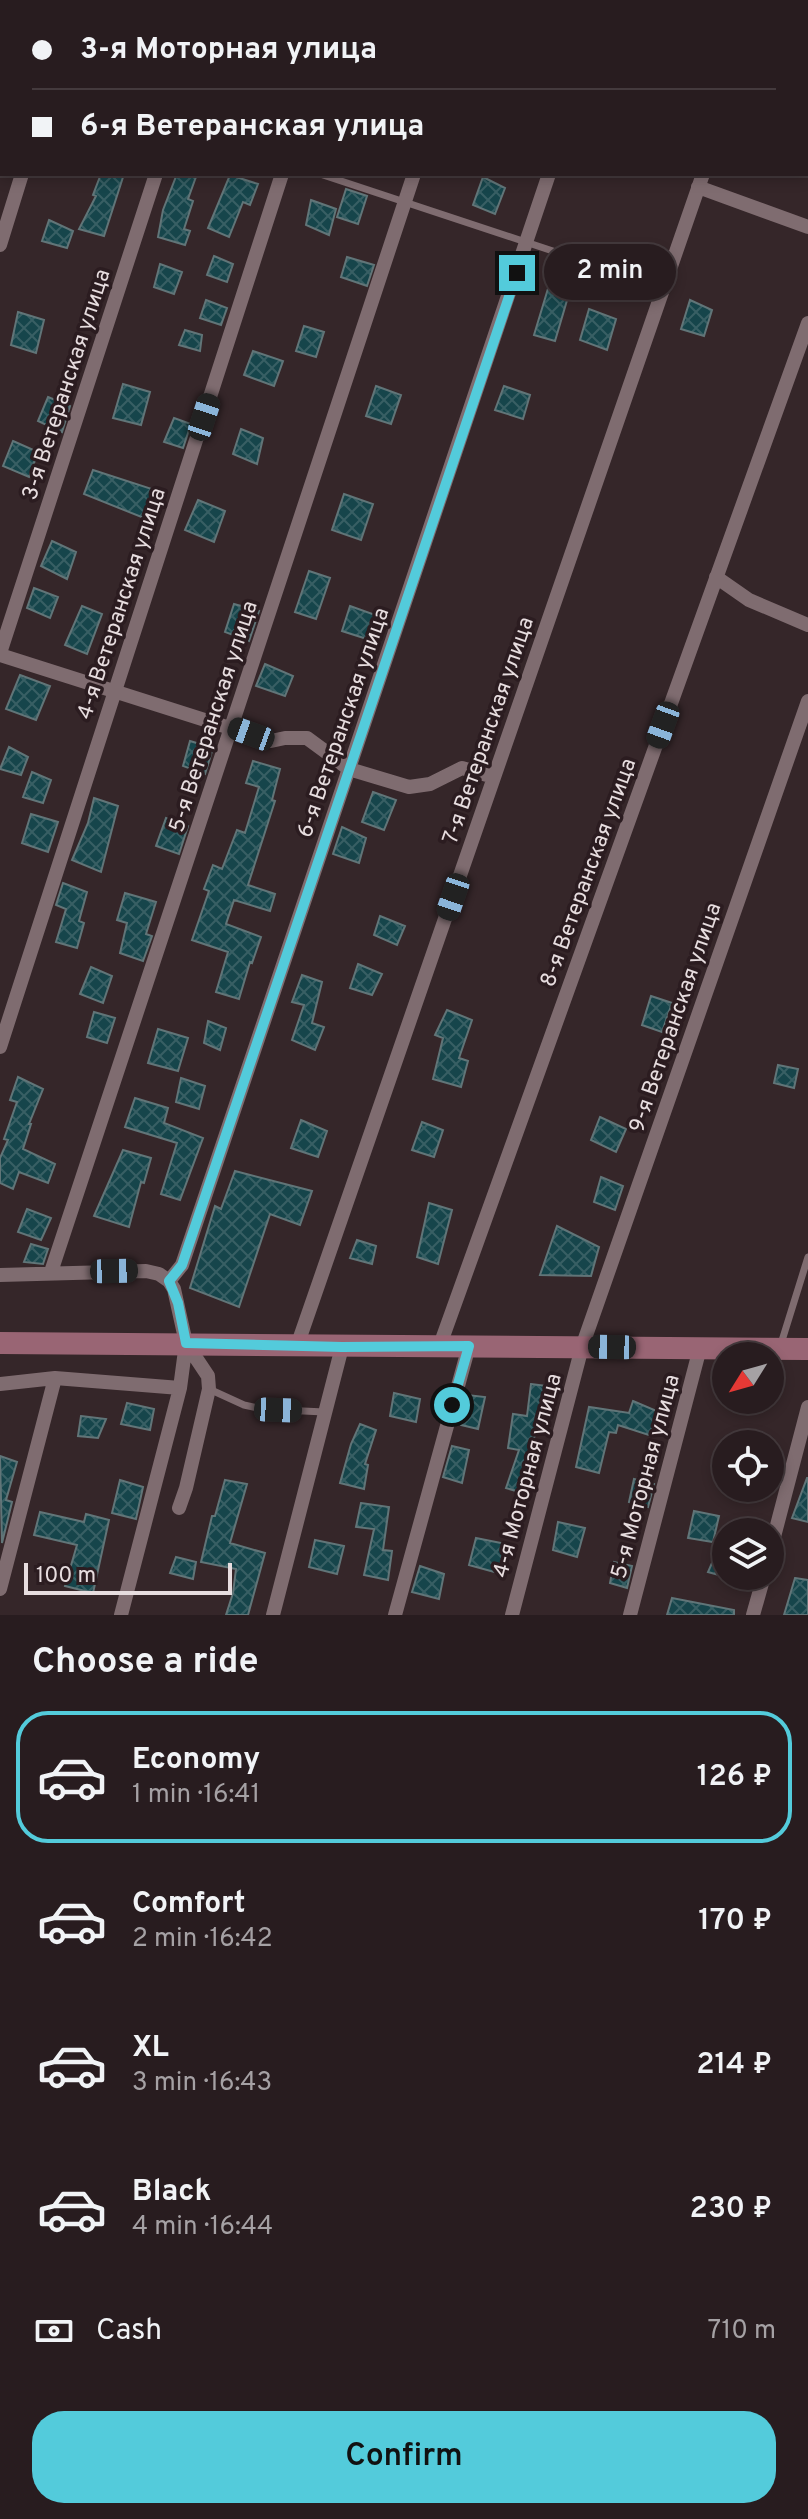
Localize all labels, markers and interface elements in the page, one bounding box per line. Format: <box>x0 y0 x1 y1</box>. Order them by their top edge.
text: 3-я Моторная улица <box>80 32 377 69</box>
text: 6-я Ветеранская улица <box>80 109 424 146</box>
callout: 2 min <box>545 245 677 301</box>
route end <box>499 255 535 291</box>
text: 2 min <box>576 255 644 288</box>
street label: 3-я Ветеранская улица <box>17 266 117 504</box>
car <box>185 390 223 444</box>
street label: 4-я Ветеранская улица <box>72 485 173 723</box>
street label: 5-я Ветеранская улица <box>164 598 265 836</box>
street label: 6-я Ветеранская улица <box>292 604 396 841</box>
street label: 7-я Ветеранская улица <box>438 614 541 848</box>
car <box>644 698 682 752</box>
car <box>224 715 278 753</box>
street label: 8-я Ветеранская улица <box>535 755 643 991</box>
car <box>434 870 472 924</box>
street label: 9-я Ветеранская улица <box>624 899 728 1136</box>
car <box>90 1259 138 1283</box>
car <box>588 1335 636 1359</box>
north arrow <box>712 1342 784 1414</box>
map controls <box>712 1342 784 1590</box>
street label: 4-я Моторная улица <box>488 1371 569 1581</box>
street label: 5-я Моторная улица <box>606 1372 687 1582</box>
route start <box>434 1387 470 1423</box>
car <box>254 1397 302 1423</box>
button: locate <box>712 1430 784 1502</box>
button: layers <box>712 1518 784 1590</box>
scale bar <box>24 1559 232 1595</box>
text: 100 m <box>36 1563 96 1590</box>
text: Choose a ride <box>32 1640 258 1686</box>
icon: car <box>36 1741 108 1813</box>
text: Economy <box>132 1742 260 1779</box>
text: 126 ₽ <box>697 1759 772 1796</box>
text: 1 min · 16:41 <box>132 1779 260 1812</box>
icon: car <box>36 1885 108 1957</box>
text: Comfort <box>132 1886 245 1923</box>
text: 170 ₽ <box>698 1903 772 1940</box>
text: 2 min · 16:42 <box>132 1923 273 1956</box>
icon: car <box>36 2029 108 2101</box>
text: XL <box>132 2030 169 2067</box>
text: 214 ₽ <box>696 2047 772 2084</box>
text: 3 min · 16:43 <box>132 2067 272 2100</box>
icon: car <box>36 2173 108 2245</box>
text: Black <box>132 2174 211 2211</box>
text: 230 ₽ <box>690 2191 772 2228</box>
text: 4 min · 16:44 <box>132 2211 273 2244</box>
icon: cash <box>32 2309 76 2353</box>
text: Cash <box>96 2313 162 2350</box>
text: 710 m <box>707 2315 776 2348</box>
button: Confirm <box>32 2411 776 2503</box>

